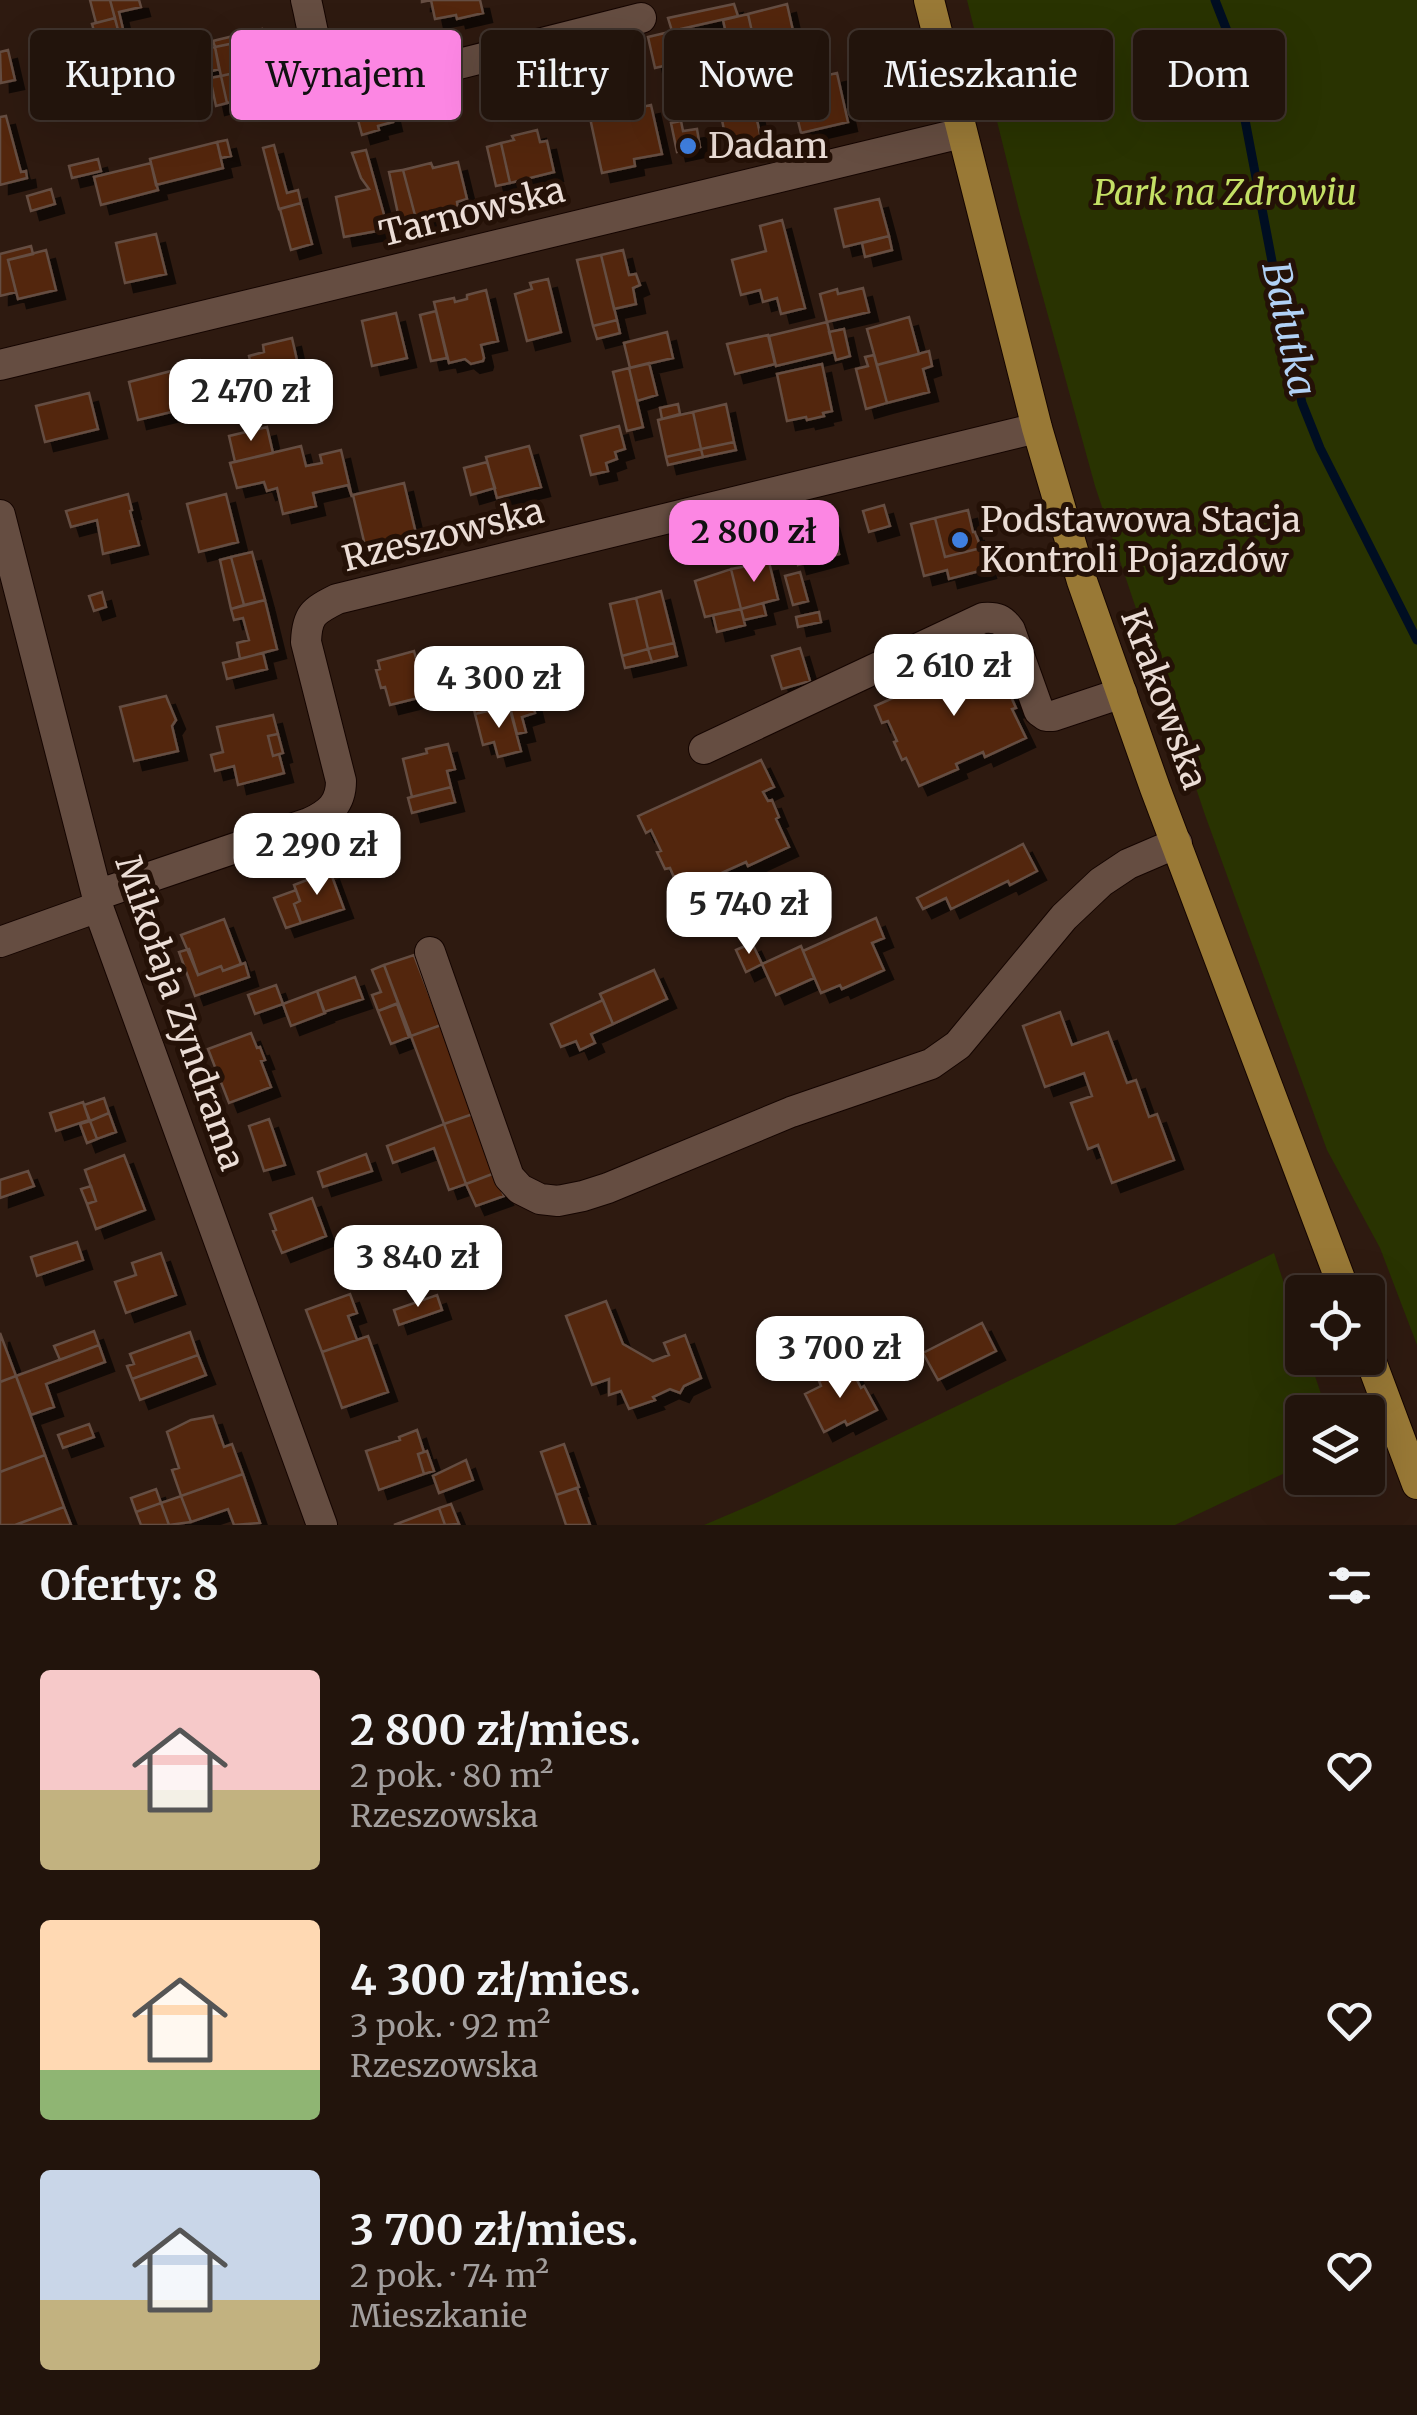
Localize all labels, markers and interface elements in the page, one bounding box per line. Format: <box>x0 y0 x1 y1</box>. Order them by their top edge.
chip: Kupno <box>30 30 211 120</box>
chip: Wynajem <box>231 30 461 120</box>
chip: Filtry <box>481 30 644 120</box>
chip: Nowe <box>664 30 829 120</box>
chip: Mieszkanie <box>849 30 1113 120</box>
chip: Dom <box>1133 30 1285 120</box>
place label: Dadam <box>708 124 828 168</box>
marker: Dadam <box>677 135 699 157</box>
street label: Tarnowska <box>375 168 569 256</box>
park label: Park na Zdrowiu <box>1093 171 1357 215</box>
water label: Bałutka <box>1252 257 1327 401</box>
pin: 2 470 zł <box>148 359 354 444</box>
text: 2 470 zł <box>191 371 311 411</box>
street label: Rzeszowska <box>338 489 548 581</box>
place label: Podstawowa Stacja Kontroli Pojazdów <box>980 498 1301 582</box>
pin: 2 800 zł <box>651 500 857 585</box>
text: 2 800 zł <box>691 512 817 552</box>
marker: Podstawowa Stacja Kontroli Pojazdów <box>949 529 971 551</box>
street label: Krakowska <box>1111 603 1217 795</box>
pin: 2 610 zł <box>851 634 1057 719</box>
pin: 4 300 zł <box>396 646 602 731</box>
text: 2 610 zł <box>896 646 1012 686</box>
text: 4 300 zł <box>436 658 562 698</box>
pin: 2 290 zł <box>214 813 420 898</box>
text: 2 290 zł <box>256 825 378 865</box>
street label: Mikołaja Zyndrama <box>106 850 254 1176</box>
pin: 5 740 zł <box>646 872 852 957</box>
text: 5 740 zł <box>689 884 809 924</box>
pin: 3 840 zł <box>315 1225 521 1310</box>
text: 3 840 zł <box>356 1237 480 1277</box>
map controls <box>1285 1275 1385 1495</box>
button: locate <box>1285 1275 1385 1375</box>
pin: 3 700 zł <box>737 1316 943 1401</box>
text: 3 700 zł <box>778 1328 902 1368</box>
button: layers <box>1285 1395 1385 1495</box>
icon: filters <box>1322 1558 1377 1613</box>
text: Oferty: 8 <box>40 1559 219 1611</box>
text: 2 800 zł/mies. <box>350 1704 641 1756</box>
icon: home <box>120 1710 240 1830</box>
icon: heart <box>1322 1743 1377 1798</box>
text: 2 pok. · 80 m² <box>350 1756 553 1796</box>
text: Rzeszowska <box>350 1796 538 1836</box>
text: 4 300 zł/mies. <box>350 1954 641 2006</box>
icon: home <box>120 1960 240 2080</box>
icon: heart <box>1322 1993 1377 2048</box>
text: 3 pok. · 92 m² <box>350 2006 551 2046</box>
text: Rzeszowska <box>350 2046 538 2086</box>
text: 3 700 zł/mies. <box>350 2204 639 2256</box>
icon: home <box>120 2210 240 2330</box>
icon: heart <box>1322 2243 1377 2298</box>
text: 2 pok. · 74 m² <box>350 2256 549 2296</box>
text: Mieszkanie <box>350 2296 527 2336</box>

